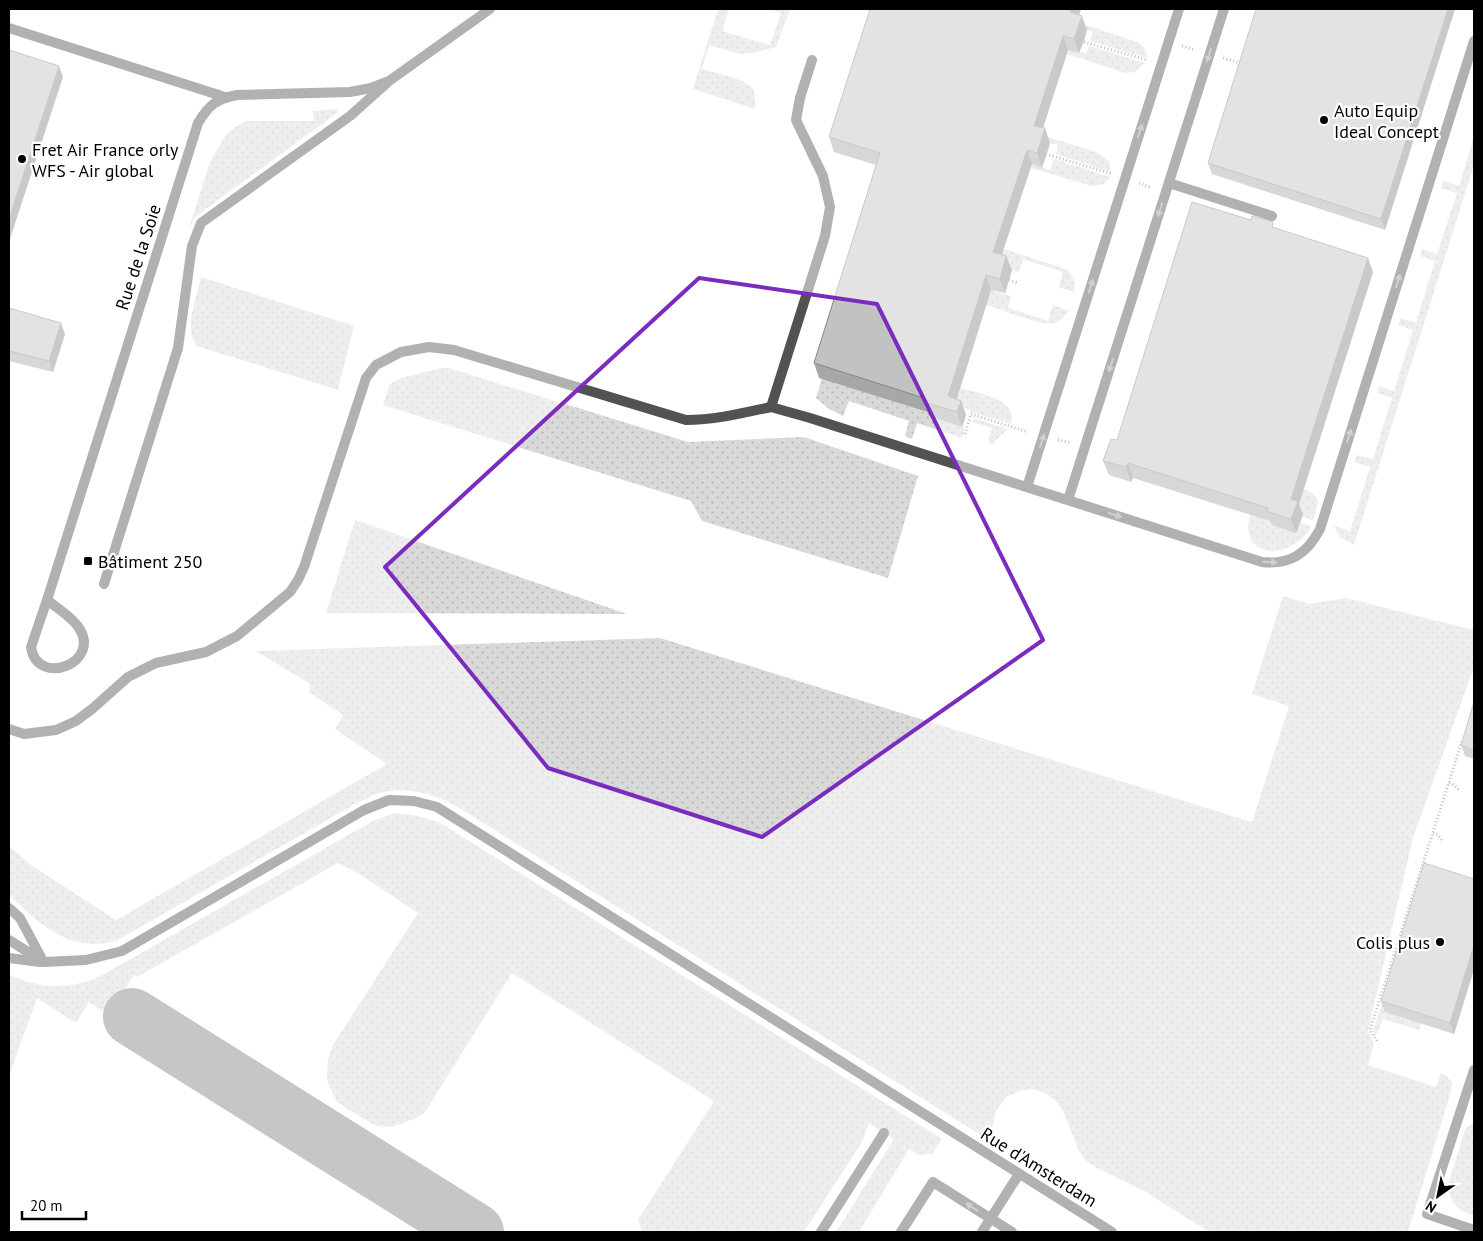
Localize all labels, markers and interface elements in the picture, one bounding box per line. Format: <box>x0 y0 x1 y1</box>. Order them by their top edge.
one-way arrow <box>1205 48 1213 63</box>
place label: Auto Equip Ideal Concept <box>1334 99 1439 143</box>
marker: Auto Equip Ideal Concept <box>1318 114 1330 126</box>
one-way arrow <box>1137 123 1145 138</box>
place label: Fret Air France orly WFS - Air global <box>32 138 179 182</box>
marker: Fret Air France orly WFS - Air global <box>16 153 28 165</box>
street label: Rue de la Soie <box>110 201 166 313</box>
one-way arrow <box>1156 203 1164 218</box>
one-way arrow <box>1395 274 1403 289</box>
one-way arrow <box>1088 278 1095 293</box>
one-way arrow <box>1107 358 1115 373</box>
one-way arrow <box>1346 429 1354 444</box>
one-way arrow <box>1038 433 1046 448</box>
one-way arrow <box>1107 512 1122 520</box>
place label: Bâtiment 250 <box>98 550 202 573</box>
marker: Bâtiment 250 <box>82 555 94 567</box>
one-way arrow <box>1262 558 1278 566</box>
place label: Colis plus <box>1356 931 1430 954</box>
marker: Colis plus <box>1434 936 1446 948</box>
street label: Rue d'Amsterdam <box>977 1122 1101 1212</box>
north arrow <box>1413 1171 1463 1221</box>
scale bar <box>22 1188 86 1220</box>
text: 20 m <box>30 1196 63 1215</box>
text: N <box>1422 1197 1440 1217</box>
one-way arrow <box>966 1202 979 1212</box>

